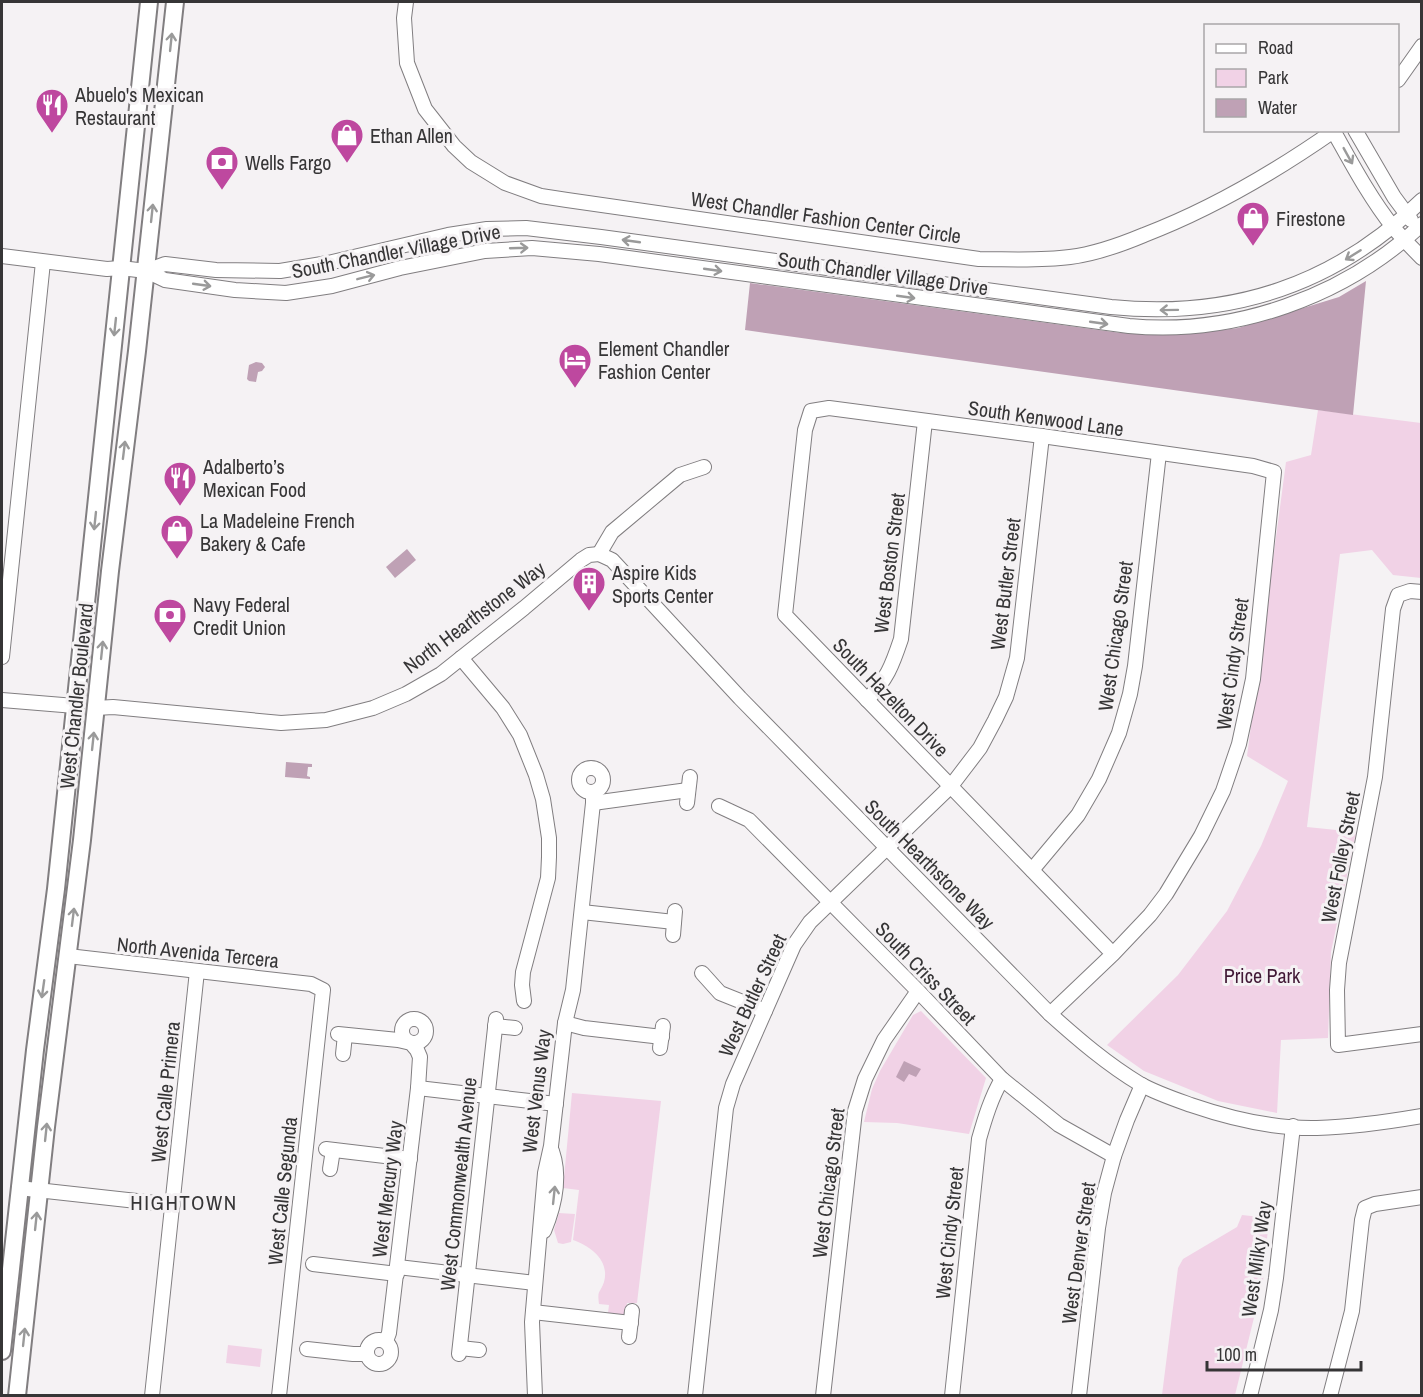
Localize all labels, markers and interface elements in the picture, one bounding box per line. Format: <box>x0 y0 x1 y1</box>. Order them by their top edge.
legend <box>1204 24 1399 132</box>
one-way arrow <box>165 32 176 52</box>
text: Road <box>1258 35 1293 60</box>
text: Park <box>1258 65 1289 90</box>
place label: Abuelo's Mexican Restaurant <box>74 81 204 131</box>
restaurant icon: Abuelo's Mexican Restaurant <box>34 87 70 134</box>
text: Water <box>1258 95 1297 120</box>
shop icon: Ethan Allen <box>329 117 365 164</box>
place label: Ethan Allen <box>370 122 453 149</box>
bank icon: Wells Fargo <box>204 144 240 191</box>
one-way arrow <box>1343 147 1354 165</box>
place label: Wells Fargo <box>245 149 331 176</box>
street label: West Chandler Fashion Center Circle <box>689 185 963 249</box>
shop icon: Firestone <box>1235 200 1271 247</box>
one-way arrow <box>147 203 158 223</box>
place label: Firestone <box>1276 205 1345 232</box>
street label: South Chandler Village Drive <box>289 218 503 284</box>
one-way arrow <box>621 235 641 246</box>
one-way arrow <box>509 242 529 254</box>
street label: South Chandler Village Drive <box>776 245 990 301</box>
one-way arrow <box>1345 250 1362 262</box>
one-way arrow <box>703 264 722 275</box>
one-way arrow <box>356 271 375 282</box>
one-way arrow <box>191 280 211 291</box>
one-way arrow <box>896 291 916 302</box>
one-way arrow <box>1159 304 1179 315</box>
one-way arrow <box>109 316 120 336</box>
one-way arrow <box>1089 317 1109 328</box>
place label: Element Chandler Fashion Center <box>598 335 730 385</box>
hotel icon: Element Chandler Fashion Center <box>557 342 593 389</box>
street label: South Kenwood Lane <box>966 394 1126 442</box>
one-way arrow <box>119 441 130 461</box>
place label: Adalberto’s Mexican Food <box>202 453 306 503</box>
restaurant icon: Adalberto’s Mexican Food <box>162 460 198 507</box>
street label: West Boston Street <box>867 491 911 635</box>
place label: La Madeleine French Bakery & Cafe <box>200 507 355 557</box>
one-way arrow <box>89 510 100 530</box>
shop icon: La Madeleine French Bakery & Cafe <box>159 513 195 560</box>
street label: West Butler Street <box>984 516 1027 652</box>
street label: North Hearthstone Way <box>398 554 551 679</box>
place label: Aspire Kids Sports Center <box>611 559 714 609</box>
street label: West Chicago Street <box>1091 559 1139 713</box>
building icon: Aspire Kids Sports Center <box>571 565 607 612</box>
place label: Navy Federal Credit Union <box>193 591 290 641</box>
street label: West Cindy Street <box>1209 596 1255 732</box>
bank icon: Navy Federal Credit Union <box>152 597 188 644</box>
street label: West Chandler Boulevard <box>53 602 99 790</box>
street label: South Hazelton Drive <box>827 632 955 762</box>
one-way arrow <box>97 640 108 660</box>
one-way arrow <box>87 732 98 752</box>
street label: West Folley Street <box>1314 789 1366 925</box>
street label: South Hearthstone Way <box>859 793 1001 935</box>
one-way arrow <box>67 908 78 928</box>
street label: South Criss Street <box>870 915 983 1031</box>
street label: West Butler Street <box>712 929 792 1061</box>
street label: North Avenida Tercera <box>116 930 280 974</box>
park label: Price Park <box>1224 962 1301 989</box>
one-way arrow <box>37 979 48 998</box>
street label: West Calle Primera <box>144 1020 186 1164</box>
street label: West Venus Way <box>515 1027 557 1154</box>
street label: West Commonwealth Avenue <box>433 1076 483 1292</box>
street label: West Chicago Street <box>805 1106 851 1260</box>
street label: West Calle Segunda <box>261 1115 303 1267</box>
street label: West Mercury Way <box>365 1118 409 1259</box>
one-way arrow <box>40 1122 51 1142</box>
street label: West Cindy Street <box>929 1165 969 1300</box>
street label: West Denver Street <box>1055 1180 1101 1326</box>
one-way arrow <box>549 1186 560 1206</box>
district label: HIGHTOWN <box>130 1188 238 1217</box>
street label: West Milky Way <box>1235 1199 1278 1319</box>
one-way arrow <box>31 1212 42 1232</box>
one-way arrow <box>19 1328 30 1348</box>
scale bar <box>1207 1334 1362 1372</box>
text: 100 m <box>1216 1342 1257 1367</box>

